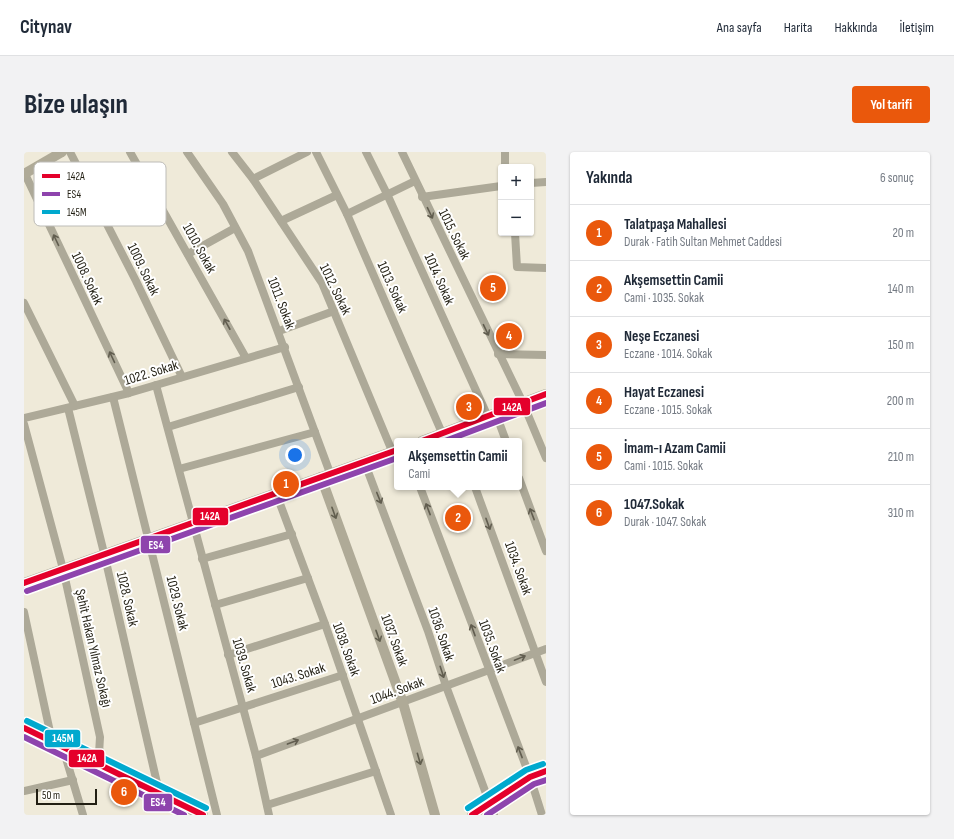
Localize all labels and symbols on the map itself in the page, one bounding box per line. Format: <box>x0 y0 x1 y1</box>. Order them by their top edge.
legend <box>34 162 166 226</box>
text: 142A <box>67 170 85 183</box>
text: ES4 <box>67 188 81 201</box>
text: 145M <box>67 206 86 219</box>
one-way arrow <box>427 206 434 218</box>
street label: 1015. Sokak <box>435 206 474 263</box>
street label: 1010. Sokak <box>179 220 221 277</box>
one-way arrow <box>52 234 59 246</box>
street label: 1009. Sokak <box>124 240 164 299</box>
street label: 1008. Sokak <box>68 249 107 308</box>
street label: 1014. Sokak <box>421 251 459 308</box>
street label: 1013. Sokak <box>374 259 412 316</box>
street label: 1012. Sokak <box>316 261 355 318</box>
pin: 5 <box>480 273 506 303</box>
street label: 1011. Sokak <box>264 275 299 332</box>
one-way arrow <box>223 318 231 330</box>
pin: 4 <box>496 321 522 351</box>
one-way arrow <box>483 324 490 336</box>
one-way arrow <box>108 352 115 364</box>
street label: 1022. Sokak <box>122 356 181 389</box>
pin: 3 <box>456 392 482 422</box>
line badge: 142A <box>493 397 531 416</box>
text: 142A <box>502 401 523 414</box>
your location <box>285 445 305 465</box>
pin: 1 <box>273 469 299 499</box>
one-way arrow <box>375 491 383 503</box>
one-way arrow <box>423 503 431 515</box>
pin: 2 <box>445 503 471 533</box>
line badge: 142A <box>192 507 229 526</box>
one-way arrow <box>331 507 339 519</box>
one-way arrow <box>528 509 536 521</box>
text: 142A <box>200 510 221 523</box>
one-way arrow <box>485 517 493 529</box>
line badge: ES4 <box>140 535 171 554</box>
text: ES4 <box>148 539 164 552</box>
street label: 1034. Sokak <box>501 539 536 598</box>
street label: 1028. Sokak <box>113 570 142 629</box>
street label: 1029. Sokak <box>163 574 193 633</box>
street label: Şehit Hakan Yılmaz Sokağı <box>72 587 115 709</box>
street label: 1036. Sokak <box>424 605 459 664</box>
street label: 1037. Sokak <box>377 612 412 669</box>
street label: 1035. Sokak <box>475 617 510 676</box>
street label: 1038. Sokak <box>329 620 364 679</box>
one-way arrow <box>469 625 477 637</box>
one-way arrow <box>375 629 383 641</box>
street label: 1039. Sokak <box>229 636 261 695</box>
one-way arrow <box>513 654 525 662</box>
street label: 1043. Sokak <box>269 659 328 692</box>
one-way arrow <box>439 666 446 679</box>
street label: 1044. Sokak <box>368 673 427 708</box>
line badge: 145M <box>44 729 81 748</box>
text: 145M <box>52 732 74 745</box>
one-way arrow <box>286 738 299 745</box>
one-way arrow <box>515 746 523 758</box>
line badge: 142A <box>68 749 105 768</box>
text: 142A <box>77 752 98 765</box>
one-way arrow <box>416 752 423 765</box>
pin: 6 <box>111 777 137 807</box>
scale bar <box>36 787 97 806</box>
line badge: ES4 <box>143 793 173 812</box>
text: ES4 <box>150 796 166 809</box>

